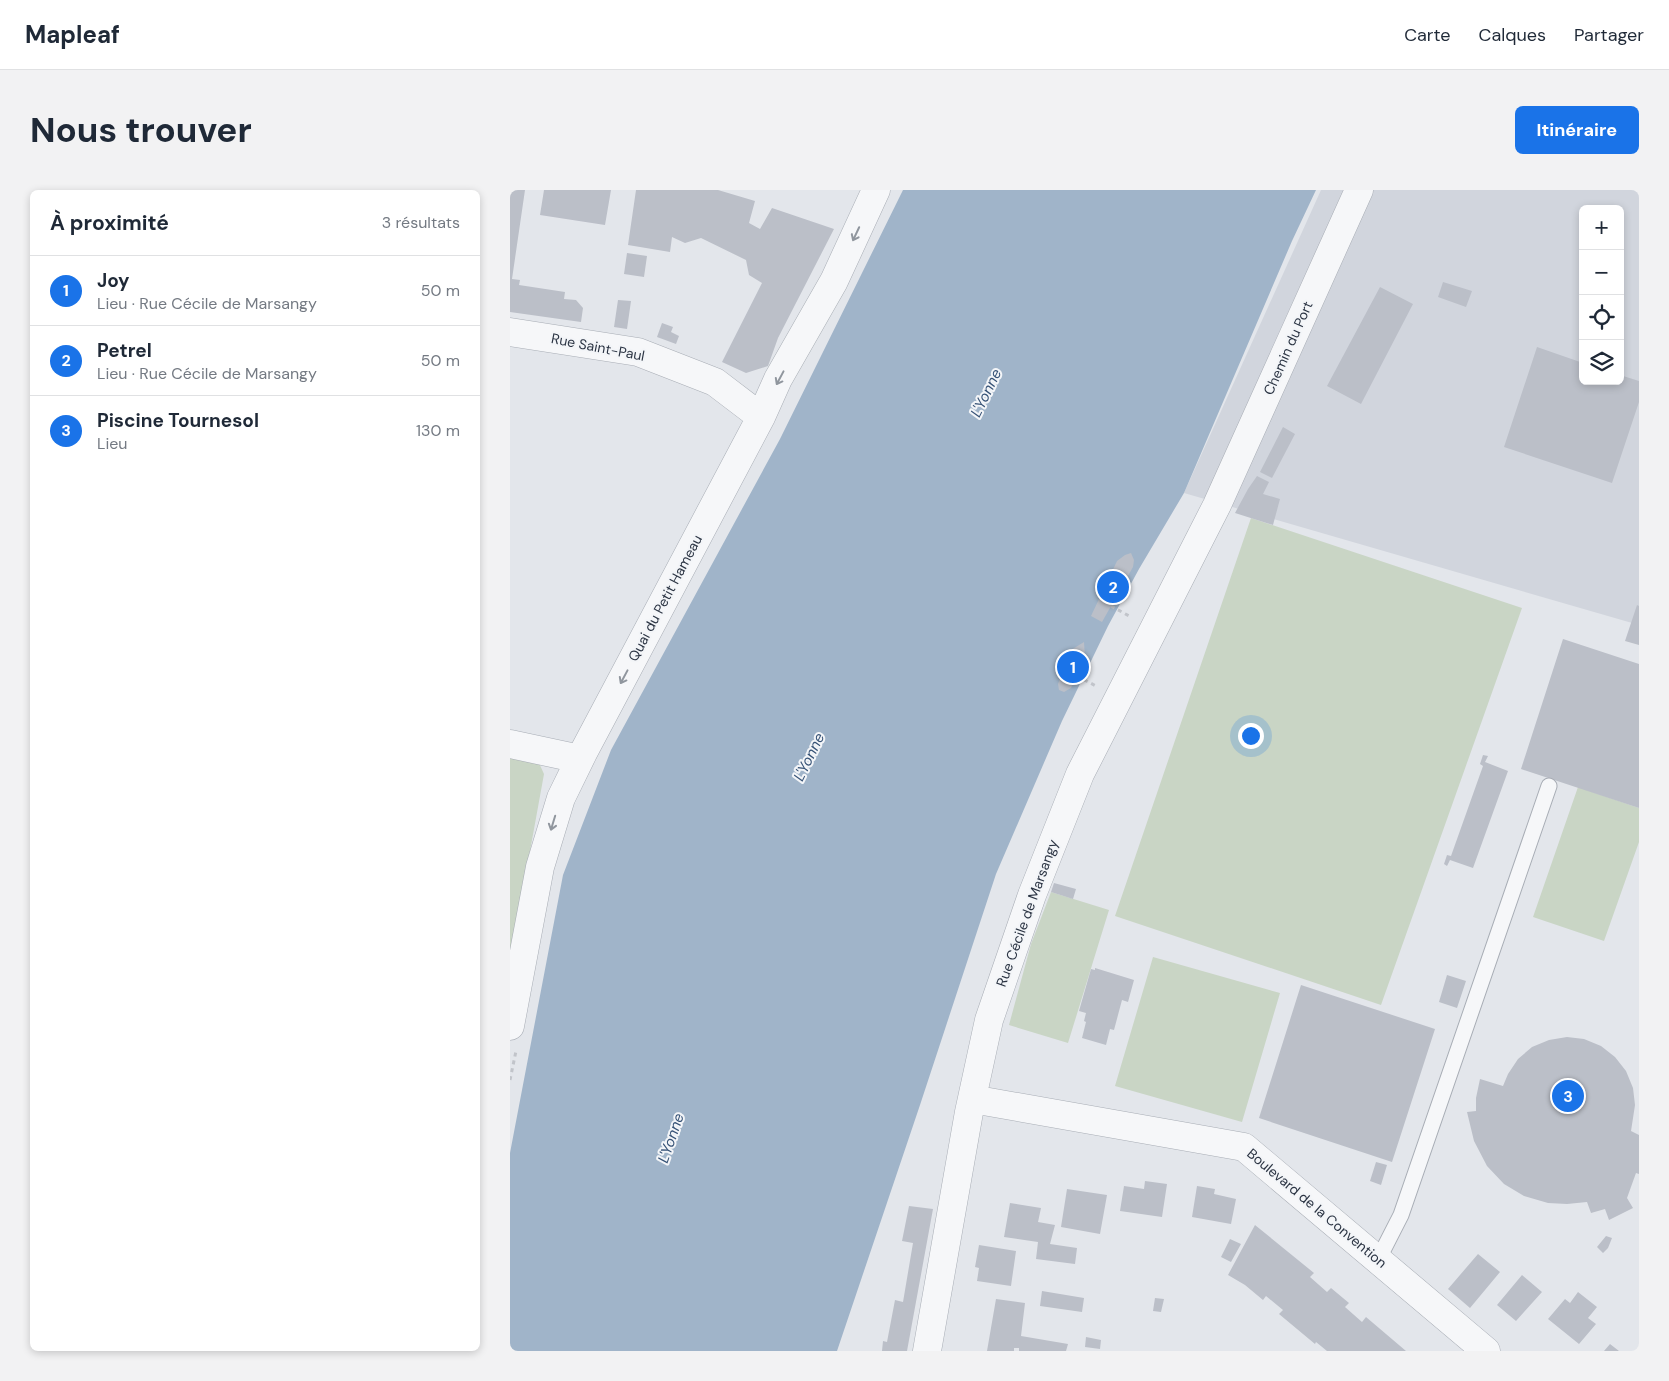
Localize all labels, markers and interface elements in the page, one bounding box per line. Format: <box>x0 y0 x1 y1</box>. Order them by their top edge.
text: Mapleaf <box>25 19 120 50</box>
text: Carte <box>1404 23 1451 47</box>
text: Calques <box>1479 23 1546 47</box>
text: Partager <box>1574 23 1644 47</box>
button: Itinéraire <box>1515 106 1639 154</box>
text: Nous trouver <box>30 107 252 153</box>
map controls <box>1579 205 1624 385</box>
button: + <box>1579 205 1624 250</box>
text: À proximité <box>50 209 169 237</box>
text: 3 résultats <box>382 212 460 233</box>
one-way arrow <box>850 226 860 241</box>
button: − <box>1579 250 1624 295</box>
text: Joy <box>97 268 129 293</box>
text: 1 <box>63 280 69 301</box>
text: 50 m <box>421 280 460 301</box>
text: Lieu · Rue Cécile de Marsangy <box>97 293 317 314</box>
button: locate <box>1579 295 1624 340</box>
street label: Chemin du Port <box>1259 298 1317 398</box>
street label: Rue Saint-Paul <box>550 329 646 365</box>
text: Petrel <box>97 338 152 363</box>
button: layers <box>1579 340 1624 385</box>
text: 2 <box>61 350 71 371</box>
text: 50 m <box>421 350 460 371</box>
text: Lieu · Rue Cécile de Marsangy <box>97 363 317 384</box>
water label: L'Yonne <box>966 365 1006 420</box>
one-way arrow <box>774 370 784 385</box>
text: Piscine Tournesol <box>97 408 259 433</box>
text: 3 <box>61 420 71 441</box>
text: 130 m <box>416 420 460 441</box>
text: Lieu <box>97 433 128 454</box>
street label: Quai du Petit Hameau <box>624 532 706 664</box>
pin: 2 <box>1097 568 1129 606</box>
pin: 1 <box>1057 648 1089 686</box>
one-way arrow <box>619 669 628 684</box>
your location <box>1238 723 1264 749</box>
water label: L'Yonne <box>789 729 829 784</box>
one-way arrow <box>548 815 558 831</box>
street label: Rue Cécile de Marsangy <box>992 837 1062 989</box>
pin: 3 <box>1552 1077 1584 1115</box>
water label: L'Yonne <box>653 1110 689 1166</box>
street label: Boulevard de la Convention <box>1243 1144 1391 1272</box>

